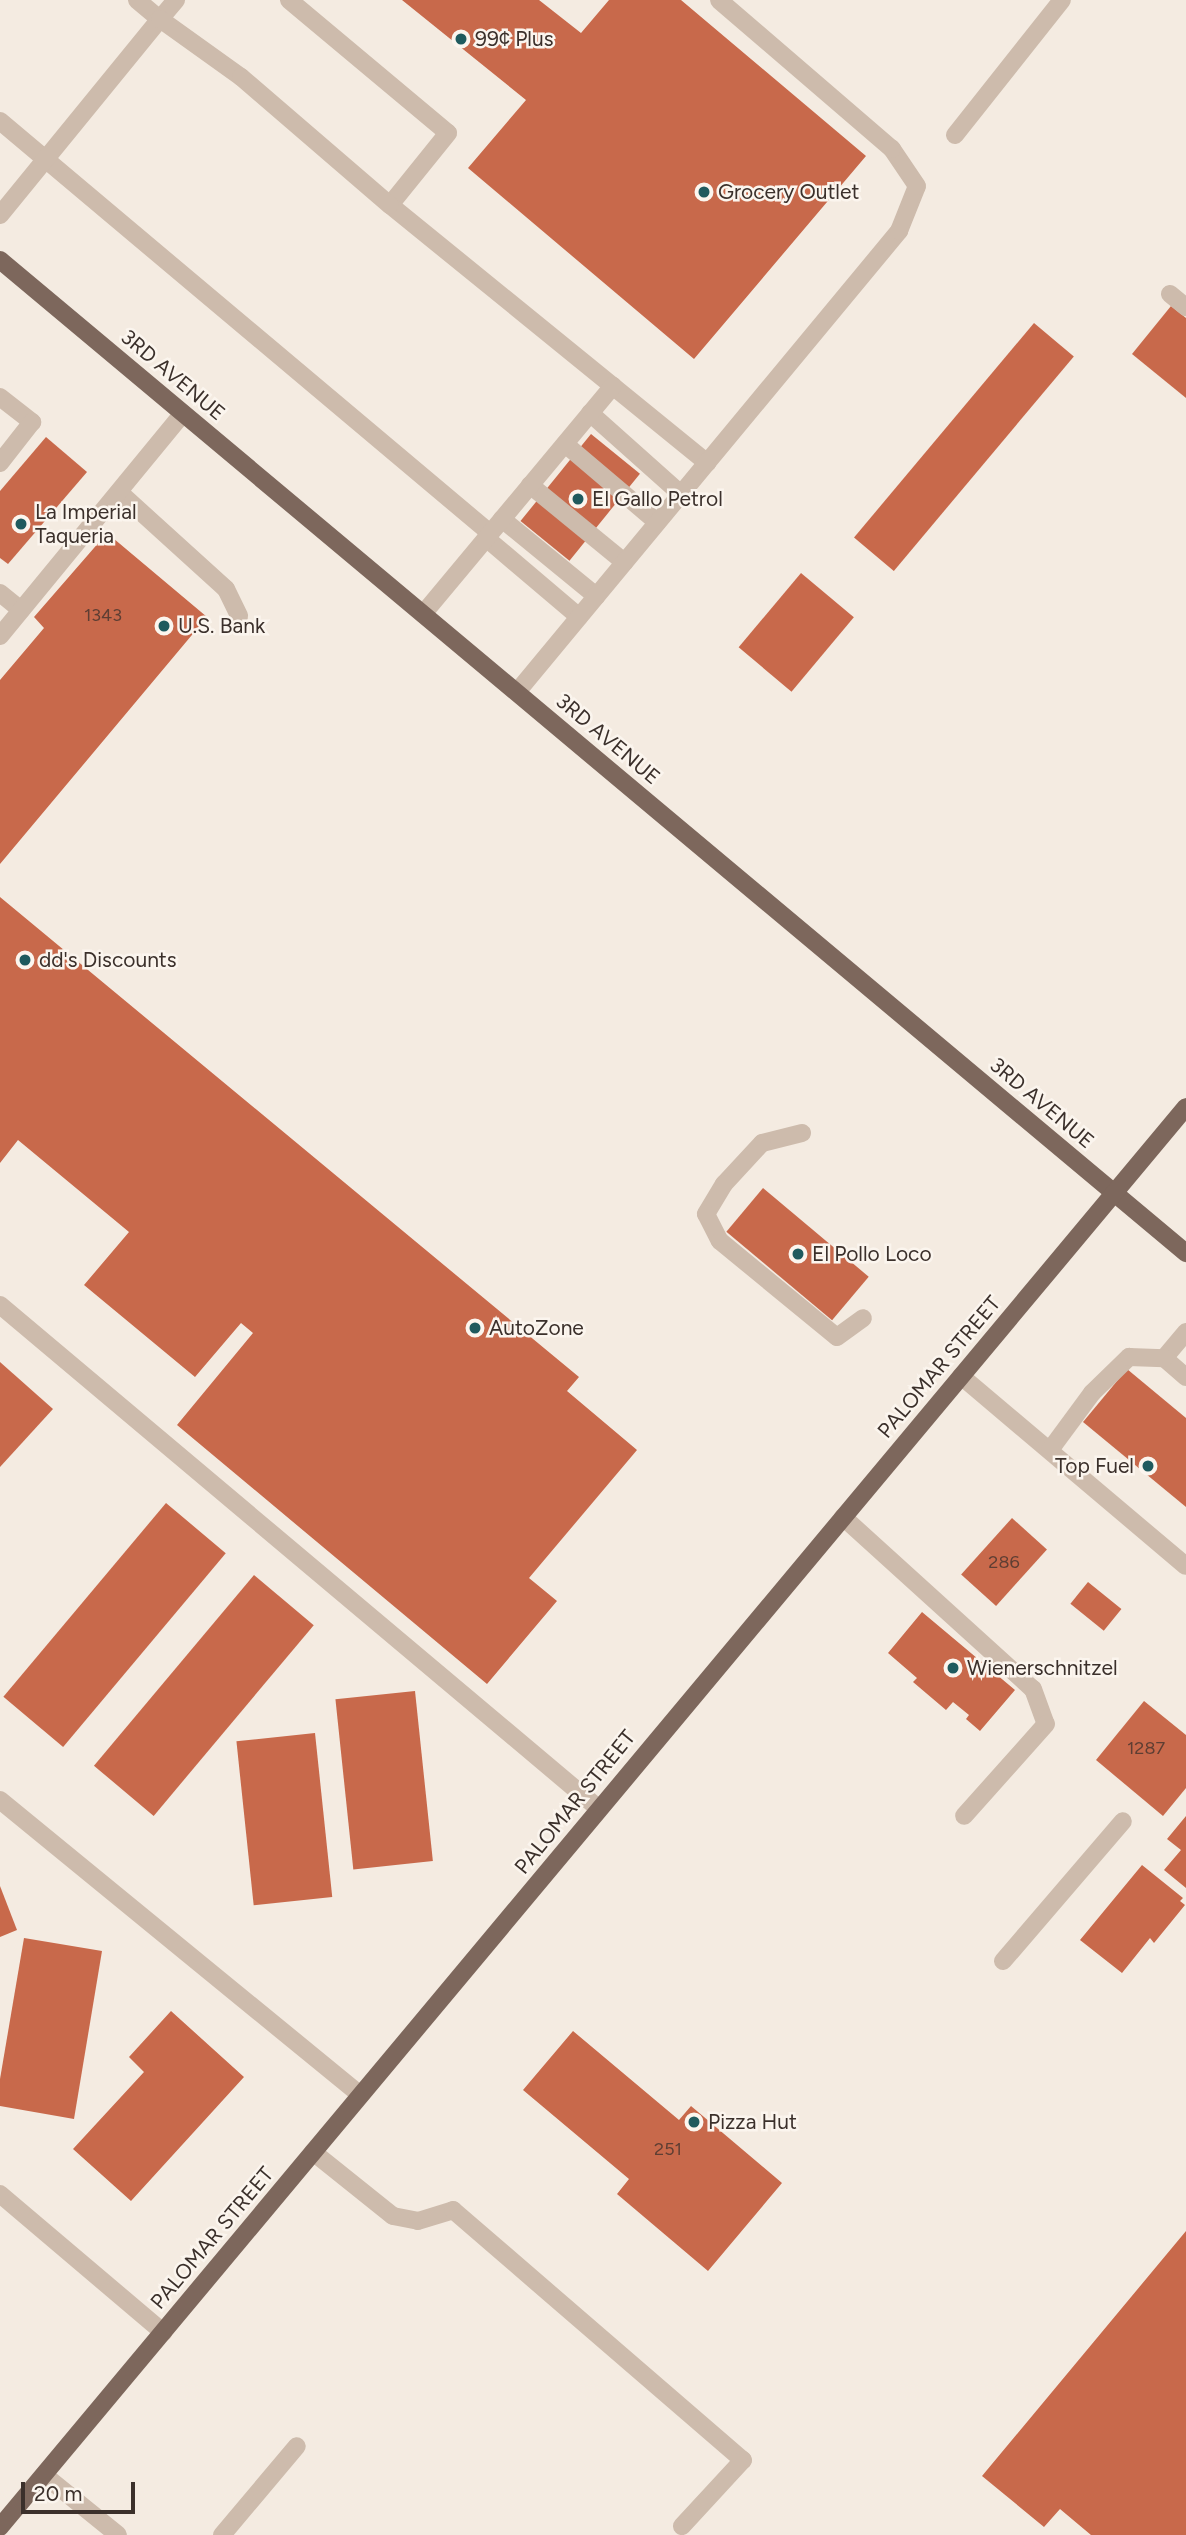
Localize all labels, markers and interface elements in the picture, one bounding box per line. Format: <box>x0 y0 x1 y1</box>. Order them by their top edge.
place label: 99¢ Plus <box>475 26 553 52</box>
marker: 99¢ Plus <box>453 31 469 47</box>
place label: Grocery Outlet <box>718 179 859 205</box>
marker: Grocery Outlet <box>696 184 712 200</box>
street label: 3RD AVENUE <box>116 324 230 426</box>
place label: El Gallo Petrol <box>592 486 723 512</box>
marker: El Gallo Petrol <box>570 491 586 507</box>
place label: La Imperial Taqueria <box>35 499 137 549</box>
marker: La Imperial Taqueria <box>13 516 29 532</box>
house number: 1343 <box>84 604 122 626</box>
place label: U.S. Bank <box>178 613 265 639</box>
marker: U.S. Bank <box>156 618 172 634</box>
street label: 3RD AVENUE <box>551 688 665 790</box>
place label: dd's Discounts <box>39 947 177 973</box>
marker: dd's Discounts <box>17 952 33 968</box>
street label: 3RD AVENUE <box>985 1052 1099 1154</box>
place label: El Pollo Loco <box>812 1241 932 1267</box>
marker: El Pollo Loco <box>790 1246 806 1262</box>
street label: PALOMAR STREET <box>872 1291 1006 1443</box>
place label: AutoZone <box>489 1315 584 1341</box>
marker: AutoZone <box>467 1320 483 1336</box>
place label: Top Fuel <box>1055 1453 1134 1479</box>
marker: Top Fuel <box>1140 1458 1156 1474</box>
house number: 286 <box>988 1551 1020 1573</box>
place label: Wienerschnitzel <box>967 1655 1118 1681</box>
marker: Wienerschnitzel <box>945 1660 961 1676</box>
street label: PALOMAR STREET <box>509 1725 641 1879</box>
house number: 1287 <box>1127 1737 1165 1759</box>
place label: Pizza Hut <box>708 2109 797 2135</box>
marker: Pizza Hut <box>686 2114 702 2130</box>
house number: 251 <box>654 2138 682 2160</box>
street label: PALOMAR STREET <box>145 2162 279 2314</box>
scale bar <box>24 2468 138 2512</box>
text: 20 m <box>34 2481 82 2506</box>

